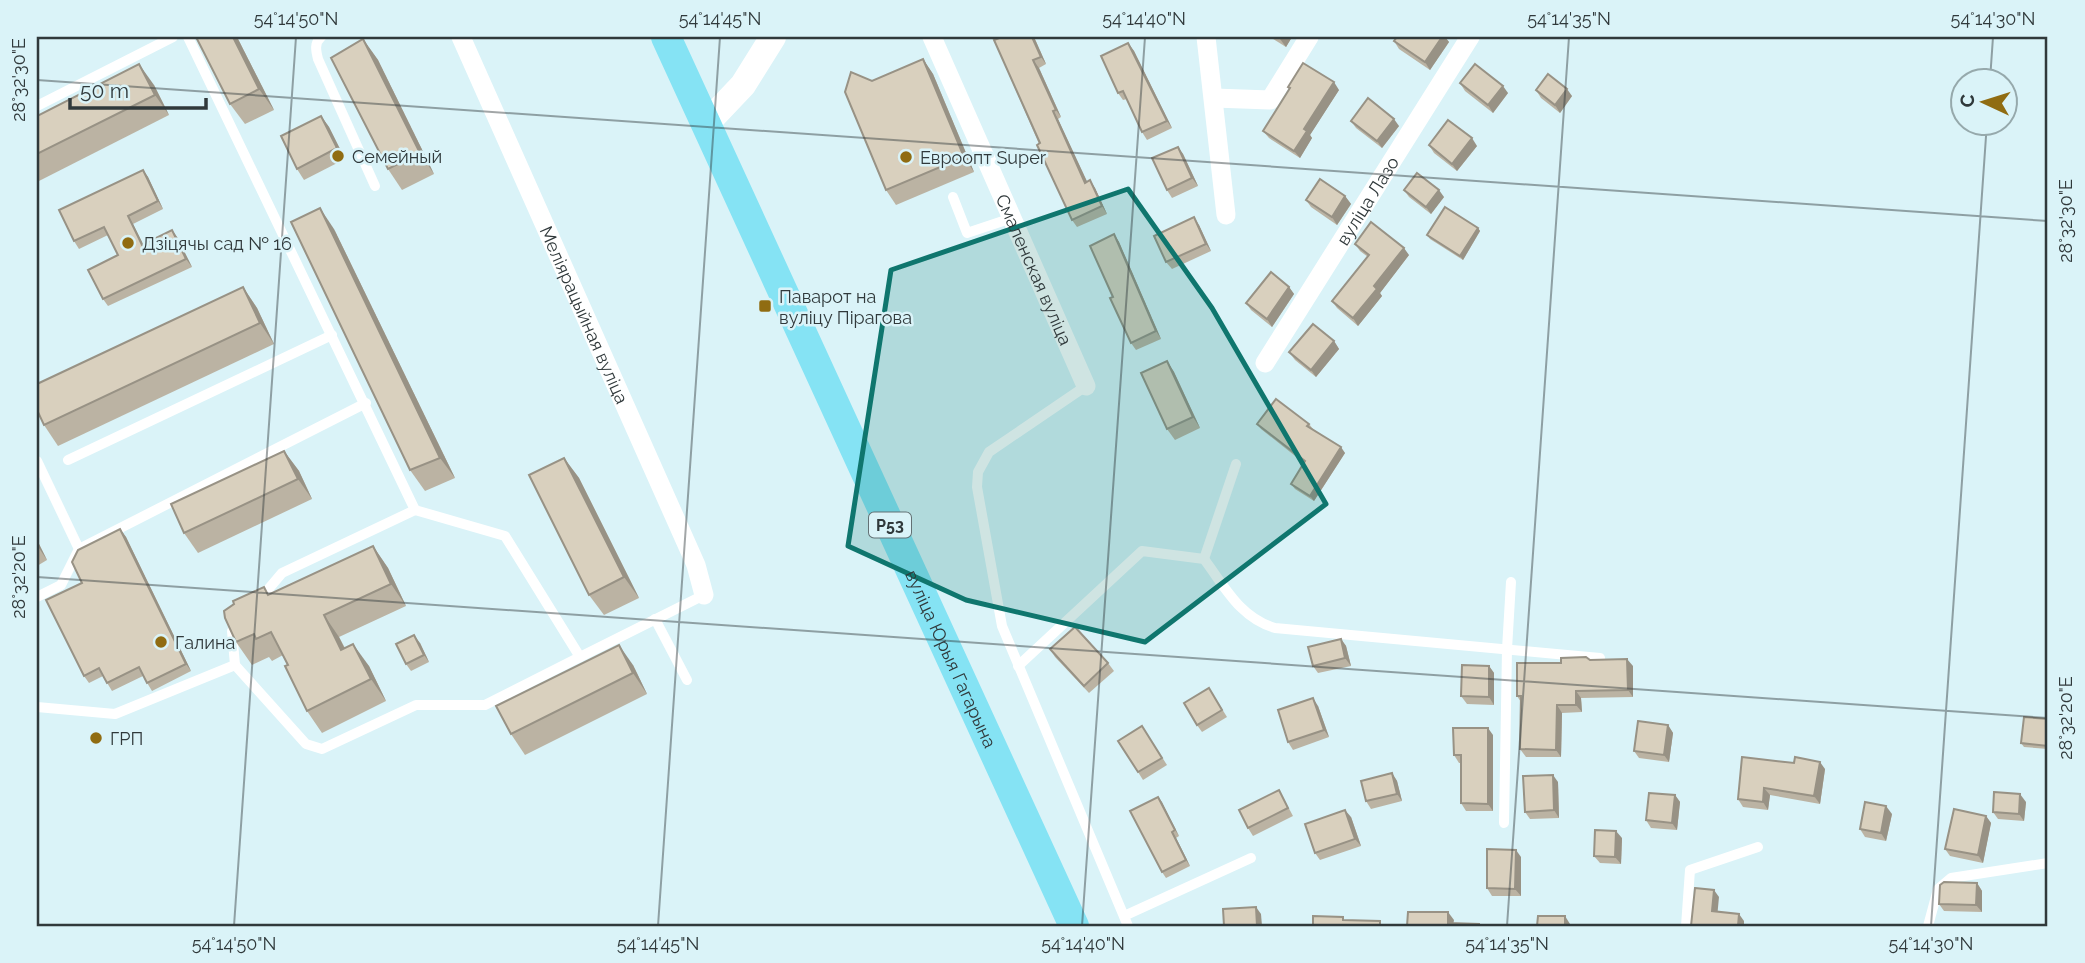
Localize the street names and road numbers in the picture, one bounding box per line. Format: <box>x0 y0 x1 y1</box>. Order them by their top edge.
street label: вуліца Лазо <box>1332 152 1403 249</box>
street label: Смаленская вуліца <box>992 191 1077 348</box>
street label: Меліярацыйная вуліца <box>536 223 633 407</box>
road number: Р53 <box>869 512 911 538</box>
street label: вуліца Юрыя Гагарына <box>901 567 1001 751</box>

